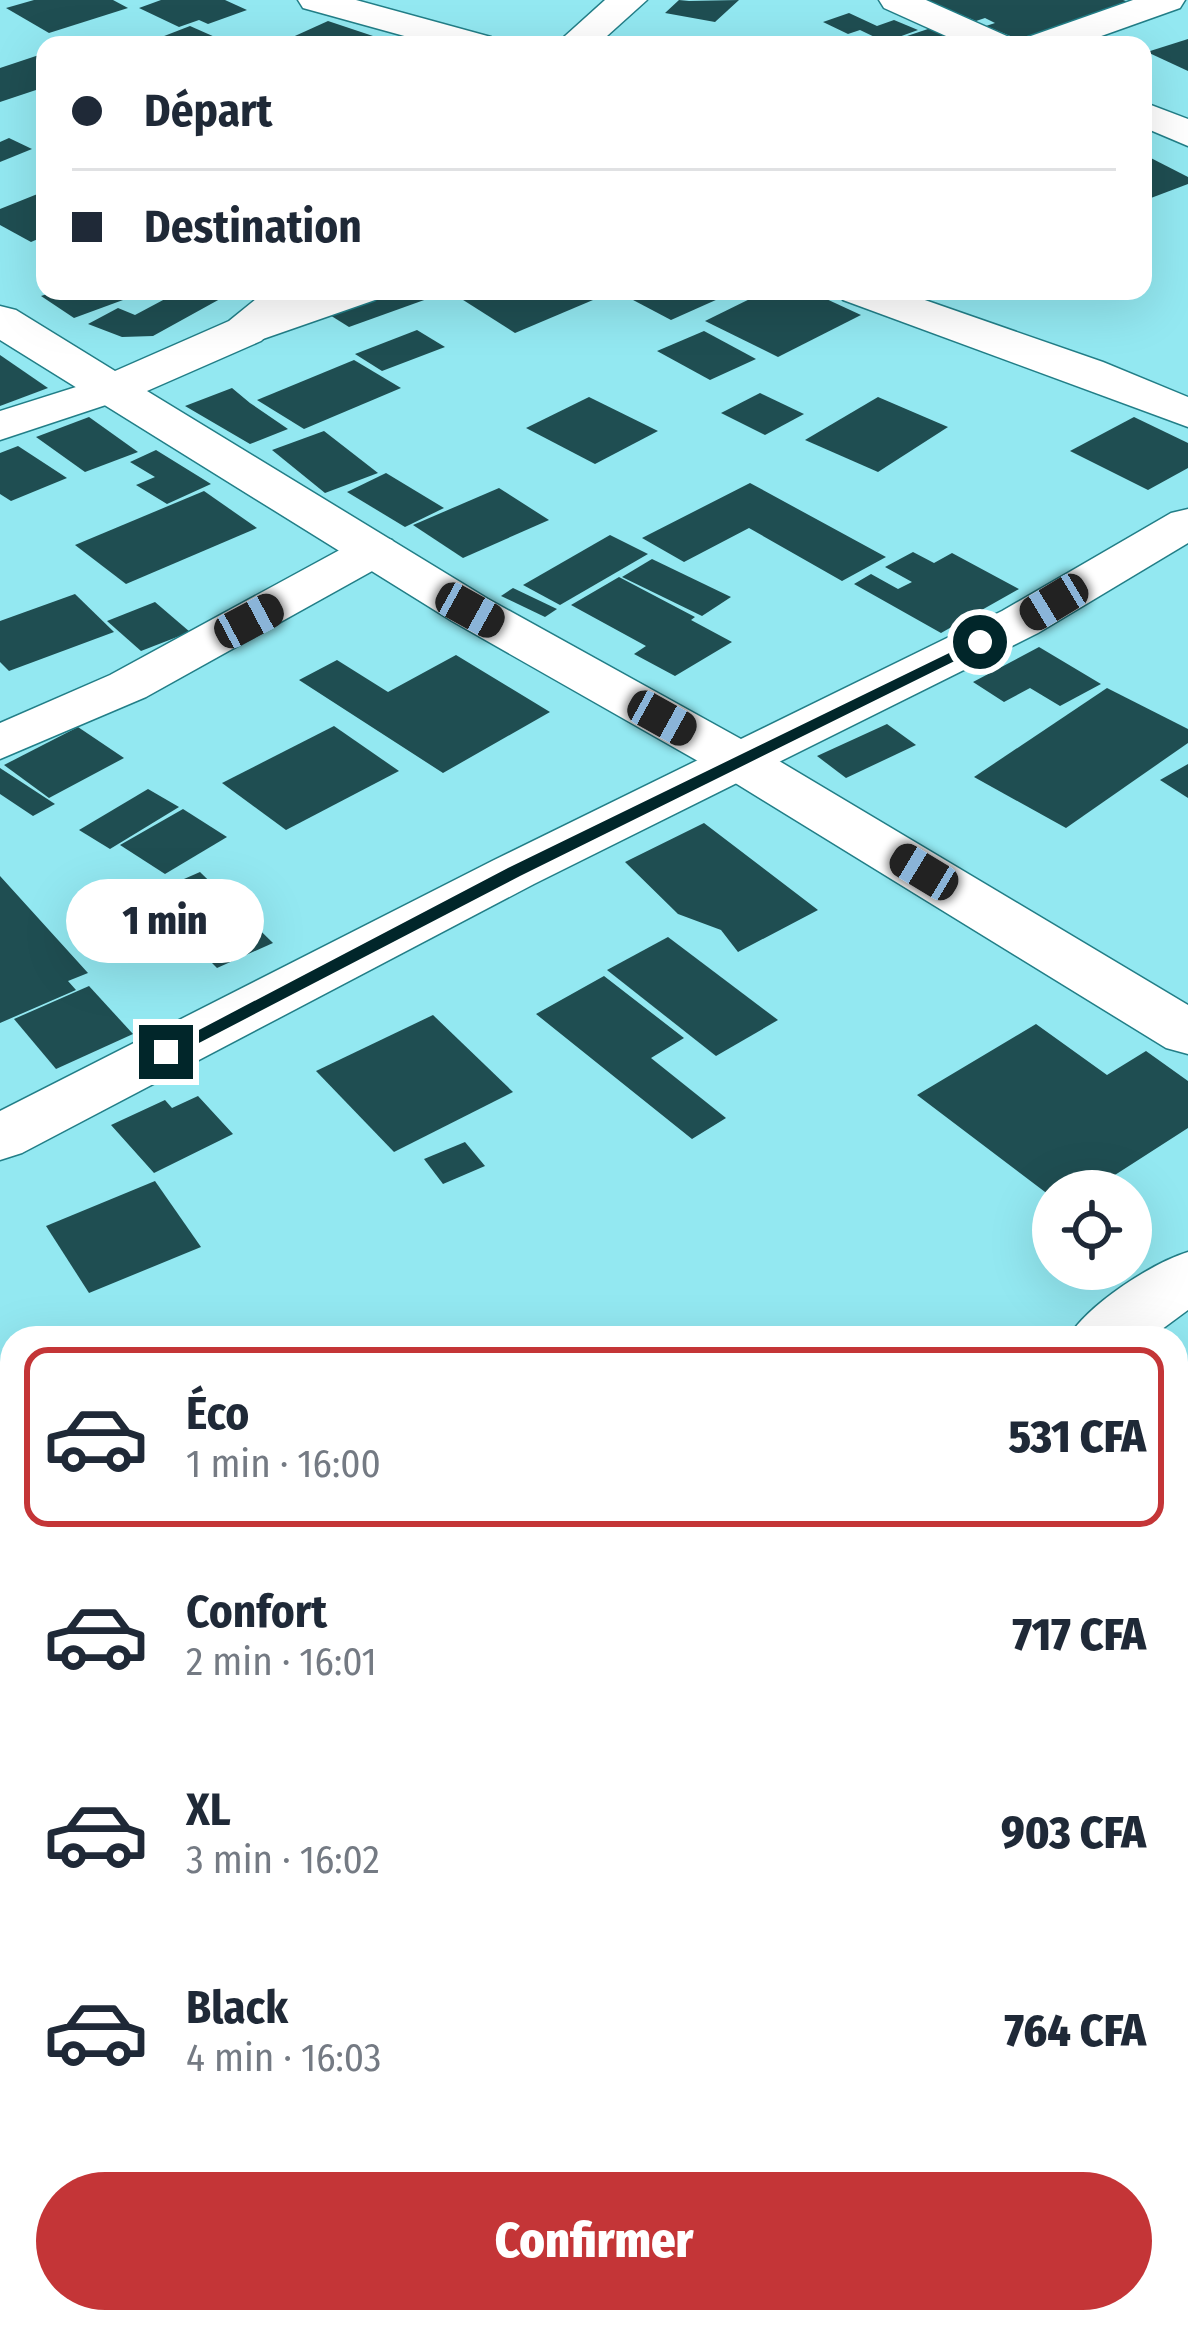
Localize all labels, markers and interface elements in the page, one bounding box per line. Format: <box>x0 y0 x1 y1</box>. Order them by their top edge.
text: Départ <box>144 84 272 138</box>
text: Destination <box>144 200 362 254</box>
car <box>1014 568 1094 636</box>
car <box>430 577 510 643</box>
car <box>209 588 289 654</box>
route start <box>953 615 1007 669</box>
car <box>622 685 702 751</box>
car <box>884 838 964 906</box>
callout: 1 min <box>67 878 265 962</box>
text: 1 min <box>123 898 207 944</box>
route end <box>139 1025 193 1079</box>
map controls <box>1032 1170 1152 1290</box>
button: locate <box>1032 1170 1152 1290</box>
icon: car <box>42 1383 150 1491</box>
text: Éco <box>186 1387 249 1441</box>
text: 531 CFA <box>1008 1410 1146 1464</box>
text: 1 min · 16:00 <box>186 1441 381 1487</box>
icon: car <box>42 1581 150 1689</box>
text: Confort <box>186 1585 327 1639</box>
text: 717 CFA <box>1013 1608 1146 1662</box>
text: 2 min · 16:01 <box>186 1639 377 1685</box>
icon: car <box>42 1779 150 1887</box>
text: XL <box>186 1783 231 1837</box>
text: 903 CFA <box>1001 1806 1146 1860</box>
text: 3 min · 16:02 <box>186 1837 380 1883</box>
icon: car <box>42 1977 150 2085</box>
text: Black <box>186 1981 288 2035</box>
text: 764 CFA <box>1005 2004 1146 2058</box>
text: 4 min · 16:03 <box>186 2035 381 2081</box>
button: Confirmer <box>36 2172 1152 2310</box>

